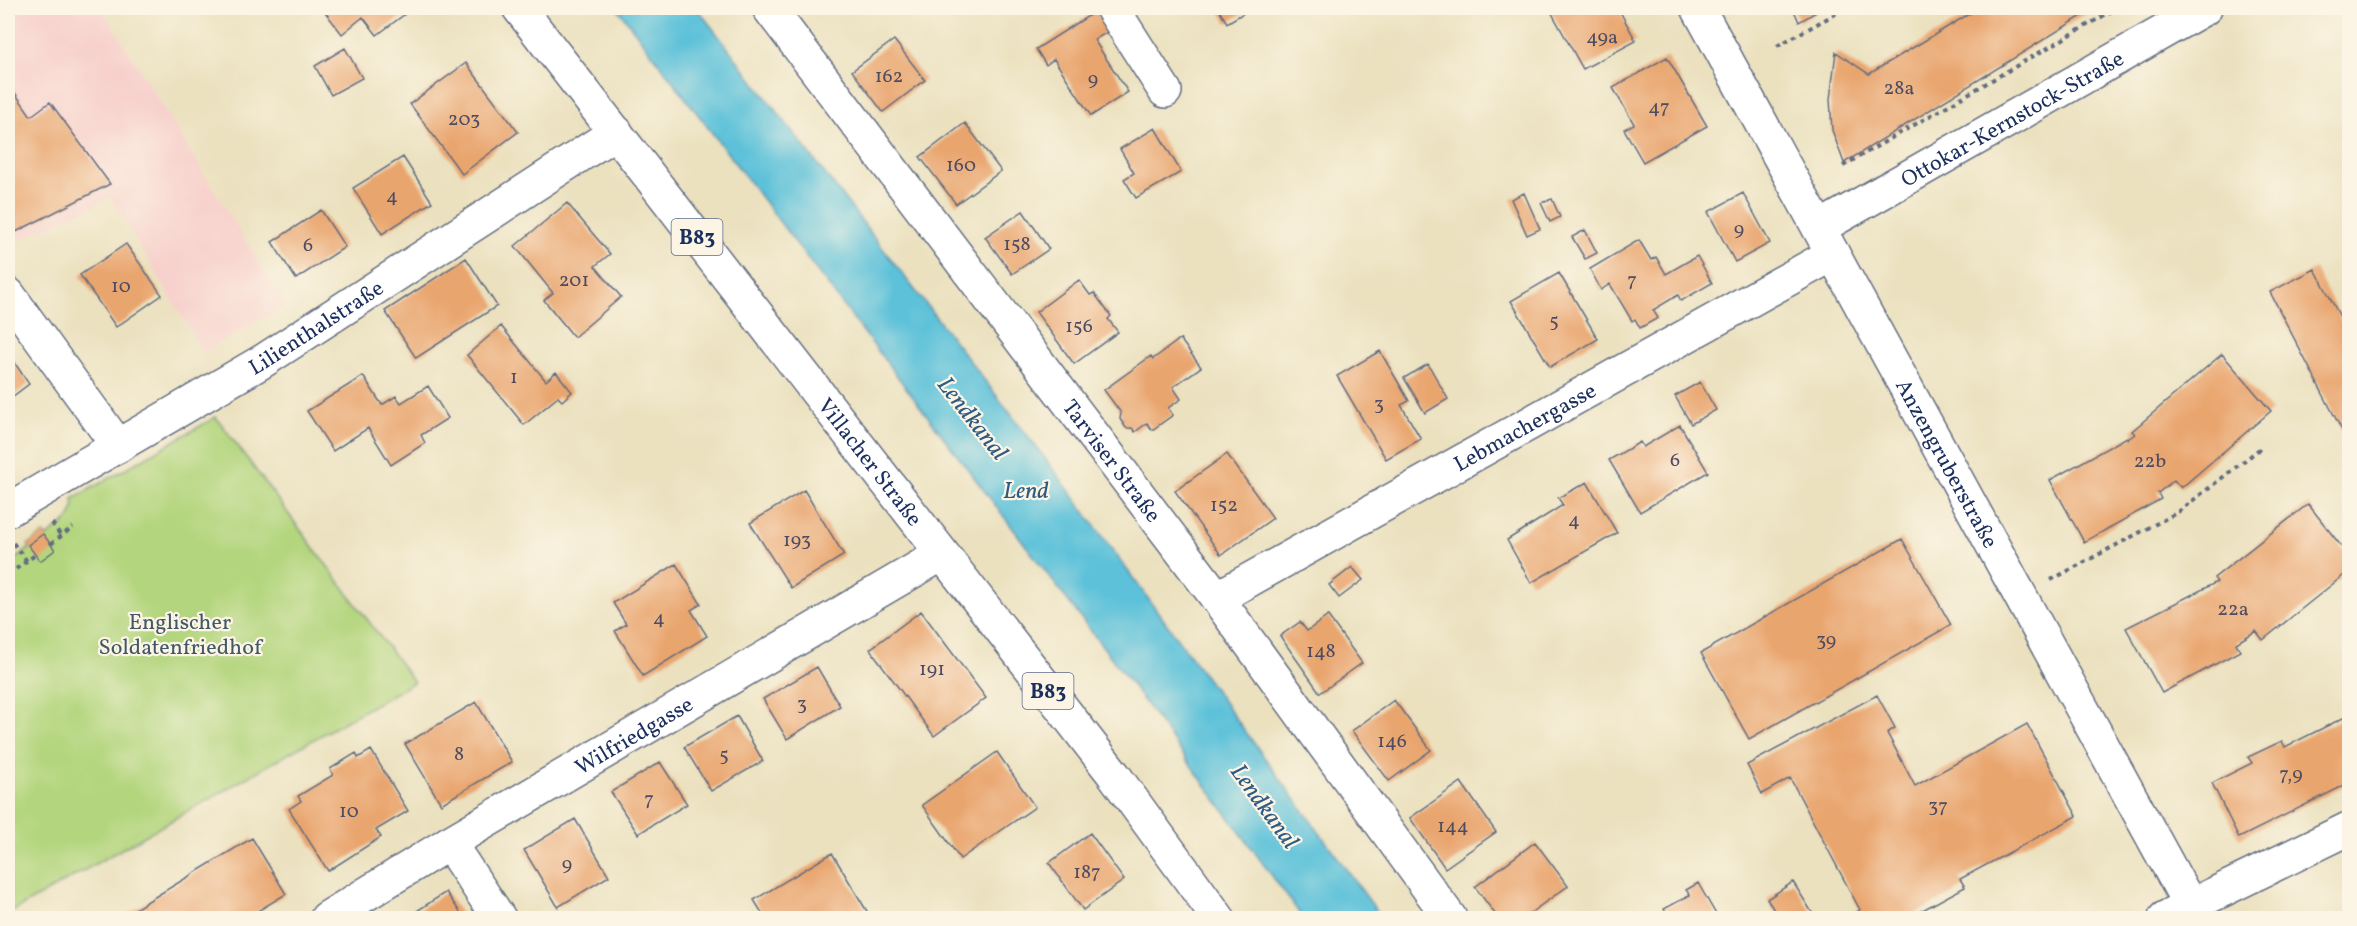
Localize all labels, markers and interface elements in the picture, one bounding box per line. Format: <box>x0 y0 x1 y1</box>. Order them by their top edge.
house number: 49a <box>1586 24 1618 52</box>
street label: Ottokar-Kernstock-Straße <box>1896 44 2130 196</box>
house number: 162 <box>875 63 903 91</box>
house number: 9 <box>1088 66 1098 94</box>
house number: 28a <box>1884 75 1914 103</box>
house number: 47 <box>1648 94 1670 122</box>
house number: 203 <box>448 106 480 134</box>
house number: 160 <box>946 152 976 180</box>
house number: 4 <box>386 183 398 211</box>
house number: 9 <box>1734 216 1744 244</box>
road number: B83 <box>672 219 722 255</box>
house number: 158 <box>1003 231 1031 259</box>
house number: 6 <box>303 232 313 260</box>
house number: 201 <box>559 267 589 295</box>
house number: 7 <box>1627 267 1637 295</box>
house number: 10 <box>111 273 131 301</box>
street label: Lilienthalstraße <box>244 274 390 384</box>
house number: 5 <box>1549 308 1559 336</box>
house number: 156 <box>1065 313 1093 341</box>
house number: 1 <box>510 364 518 392</box>
water label: Lendkanal <box>928 370 1015 468</box>
street label: Anzengruberstraße <box>1886 374 2004 554</box>
street label: Lebmachergasse <box>1449 376 1602 481</box>
house number: 3 <box>1374 391 1384 419</box>
street label: Villacher Straße <box>809 392 929 534</box>
street label: Tarviser Straße <box>1054 394 1167 530</box>
house number: 6 <box>1670 447 1680 475</box>
house number: 22b <box>2134 448 2166 476</box>
water label: Lend <box>1003 475 1049 509</box>
house number: 152 <box>1210 492 1238 520</box>
house number: 4 <box>1568 507 1580 535</box>
house number: 193 <box>783 527 811 555</box>
house number: 22a <box>2217 596 2249 624</box>
house number: 4 <box>653 605 665 633</box>
park label: Englischer Soldatenfriedhof <box>99 608 264 664</box>
house number: 39 <box>1816 627 1836 655</box>
house number: 148 <box>1306 638 1336 666</box>
house number: 191 <box>919 656 945 684</box>
road number: B83 <box>1022 673 1074 709</box>
street label: Wilfriedgasse <box>570 690 700 784</box>
house number: 3 <box>797 691 807 719</box>
house number: 146 <box>1377 728 1407 756</box>
house number: 8 <box>454 741 464 769</box>
house number: 5 <box>719 742 729 770</box>
water label: Lendkanal <box>1221 758 1306 857</box>
house number: 7,9 <box>2279 761 2303 789</box>
house number: 7 <box>644 786 654 814</box>
house number: 37 <box>1928 793 1948 821</box>
house number: 10 <box>339 798 359 826</box>
house number: 144 <box>1437 813 1469 841</box>
house number: 9 <box>562 851 572 879</box>
house number: 187 <box>1073 859 1101 887</box>

